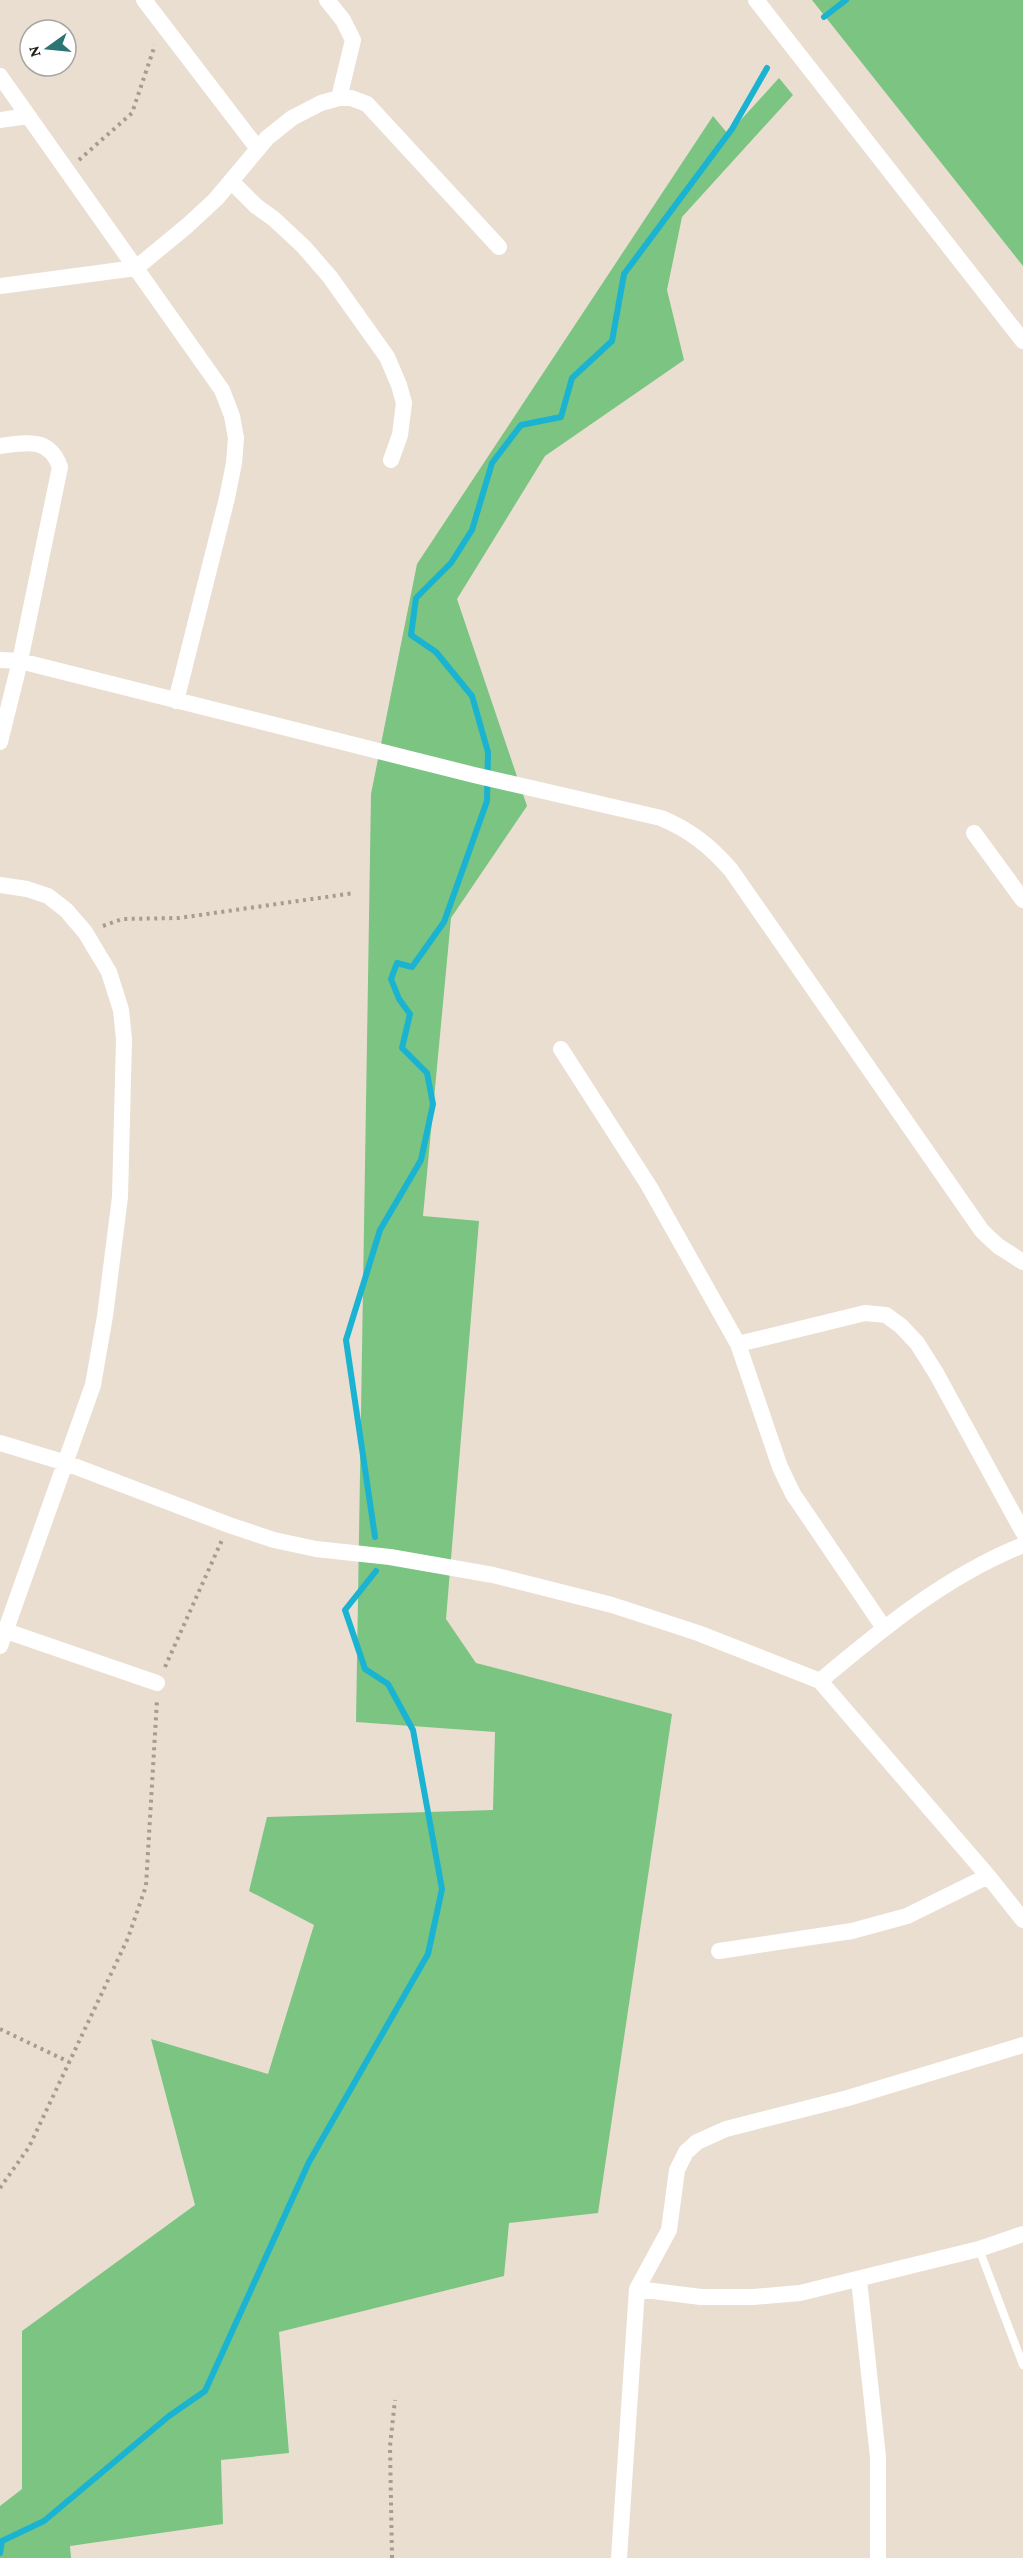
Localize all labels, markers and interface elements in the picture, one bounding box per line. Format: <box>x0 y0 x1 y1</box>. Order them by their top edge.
north arrow <box>18 18 78 78</box>
text: N <box>24 44 44 59</box>

